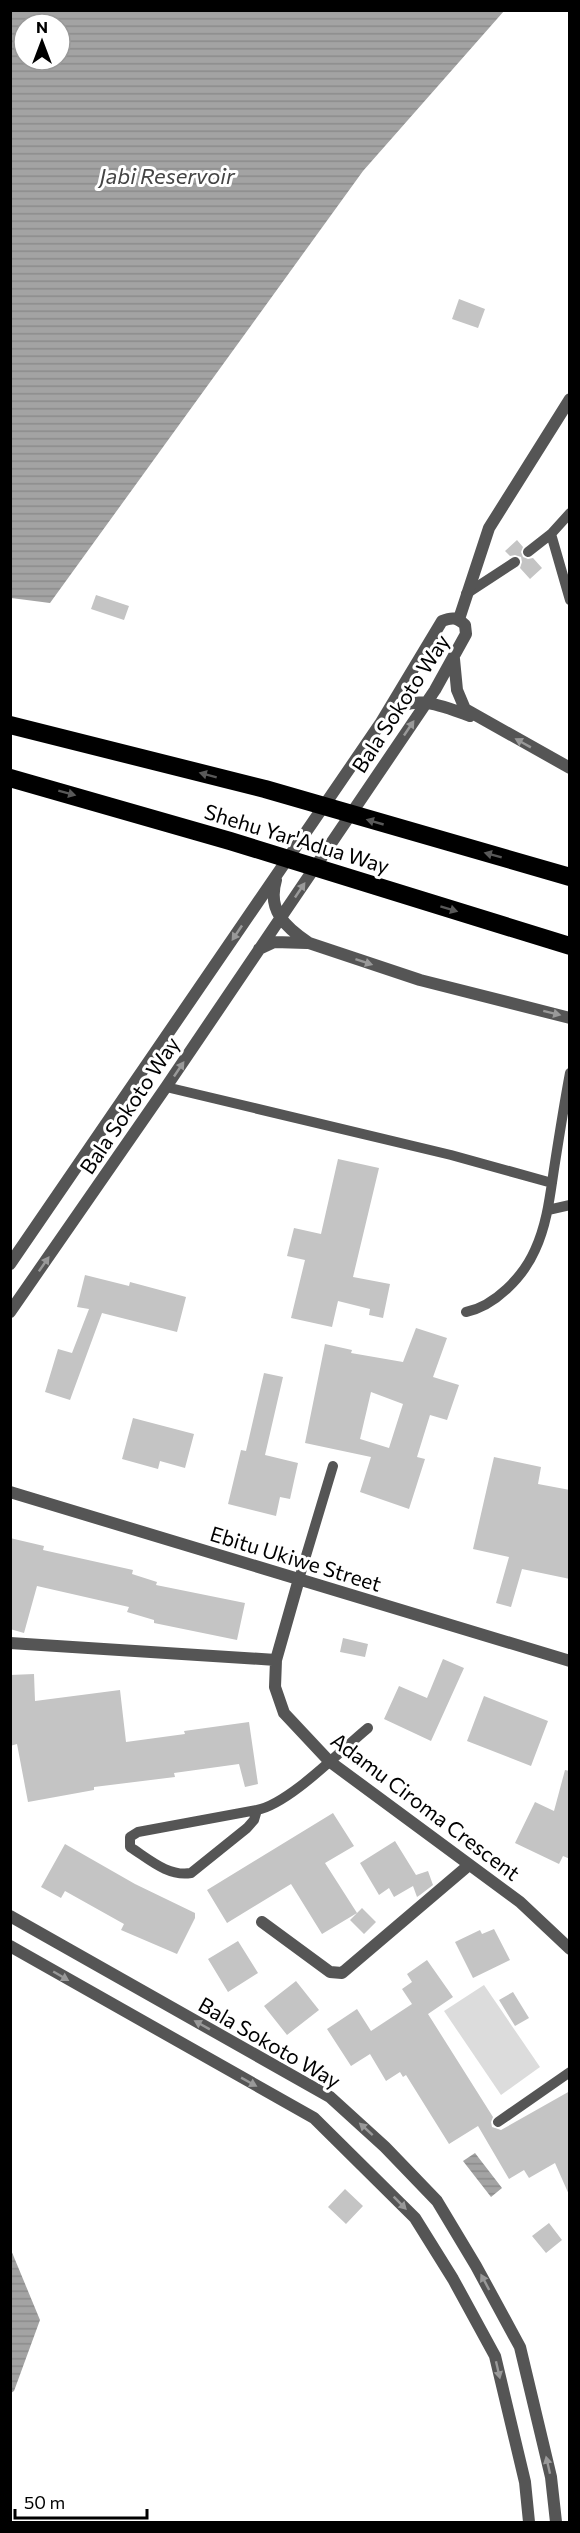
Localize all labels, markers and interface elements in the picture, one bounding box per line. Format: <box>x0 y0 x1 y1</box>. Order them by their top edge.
north arrow <box>12 12 72 72</box>
text: N <box>36 17 48 36</box>
water label: Jabi Reservoir <box>97 162 236 189</box>
street label: Bala Sokoto Way <box>346 629 454 777</box>
one-way arrow <box>403 720 414 737</box>
one-way arrow <box>514 738 531 748</box>
one-way arrow <box>199 769 218 779</box>
one-way arrow <box>58 789 76 798</box>
street label: Shehu Yar'Adua Way <box>202 798 393 878</box>
one-way arrow <box>366 817 384 826</box>
one-way arrow <box>484 850 502 859</box>
one-way arrow <box>294 883 306 899</box>
one-way arrow <box>440 905 458 914</box>
one-way arrow <box>231 925 243 941</box>
one-way arrow <box>355 958 373 967</box>
one-way arrow <box>543 1009 561 1019</box>
street label: Bala Sokoto Way <box>74 1032 184 1178</box>
one-way arrow <box>173 1061 184 1077</box>
one-way arrow <box>38 1256 49 1272</box>
street label: Ebitu Ukiwe Street <box>207 1520 385 1596</box>
street label: Adamu Ciroma Crescent <box>327 1727 525 1885</box>
one-way arrow <box>53 1970 69 1981</box>
street label: Bala Sokoto Way <box>194 1991 346 2093</box>
one-way arrow <box>194 2020 210 2031</box>
one-way arrow <box>241 2077 258 2087</box>
one-way arrow <box>358 2122 373 2136</box>
one-way arrow <box>392 2196 406 2210</box>
one-way arrow <box>480 2273 490 2290</box>
one-way arrow <box>494 2361 504 2379</box>
one-way arrow <box>542 2455 552 2474</box>
scale bar <box>15 2482 147 2520</box>
text: 50 m <box>24 2491 65 2513</box>

